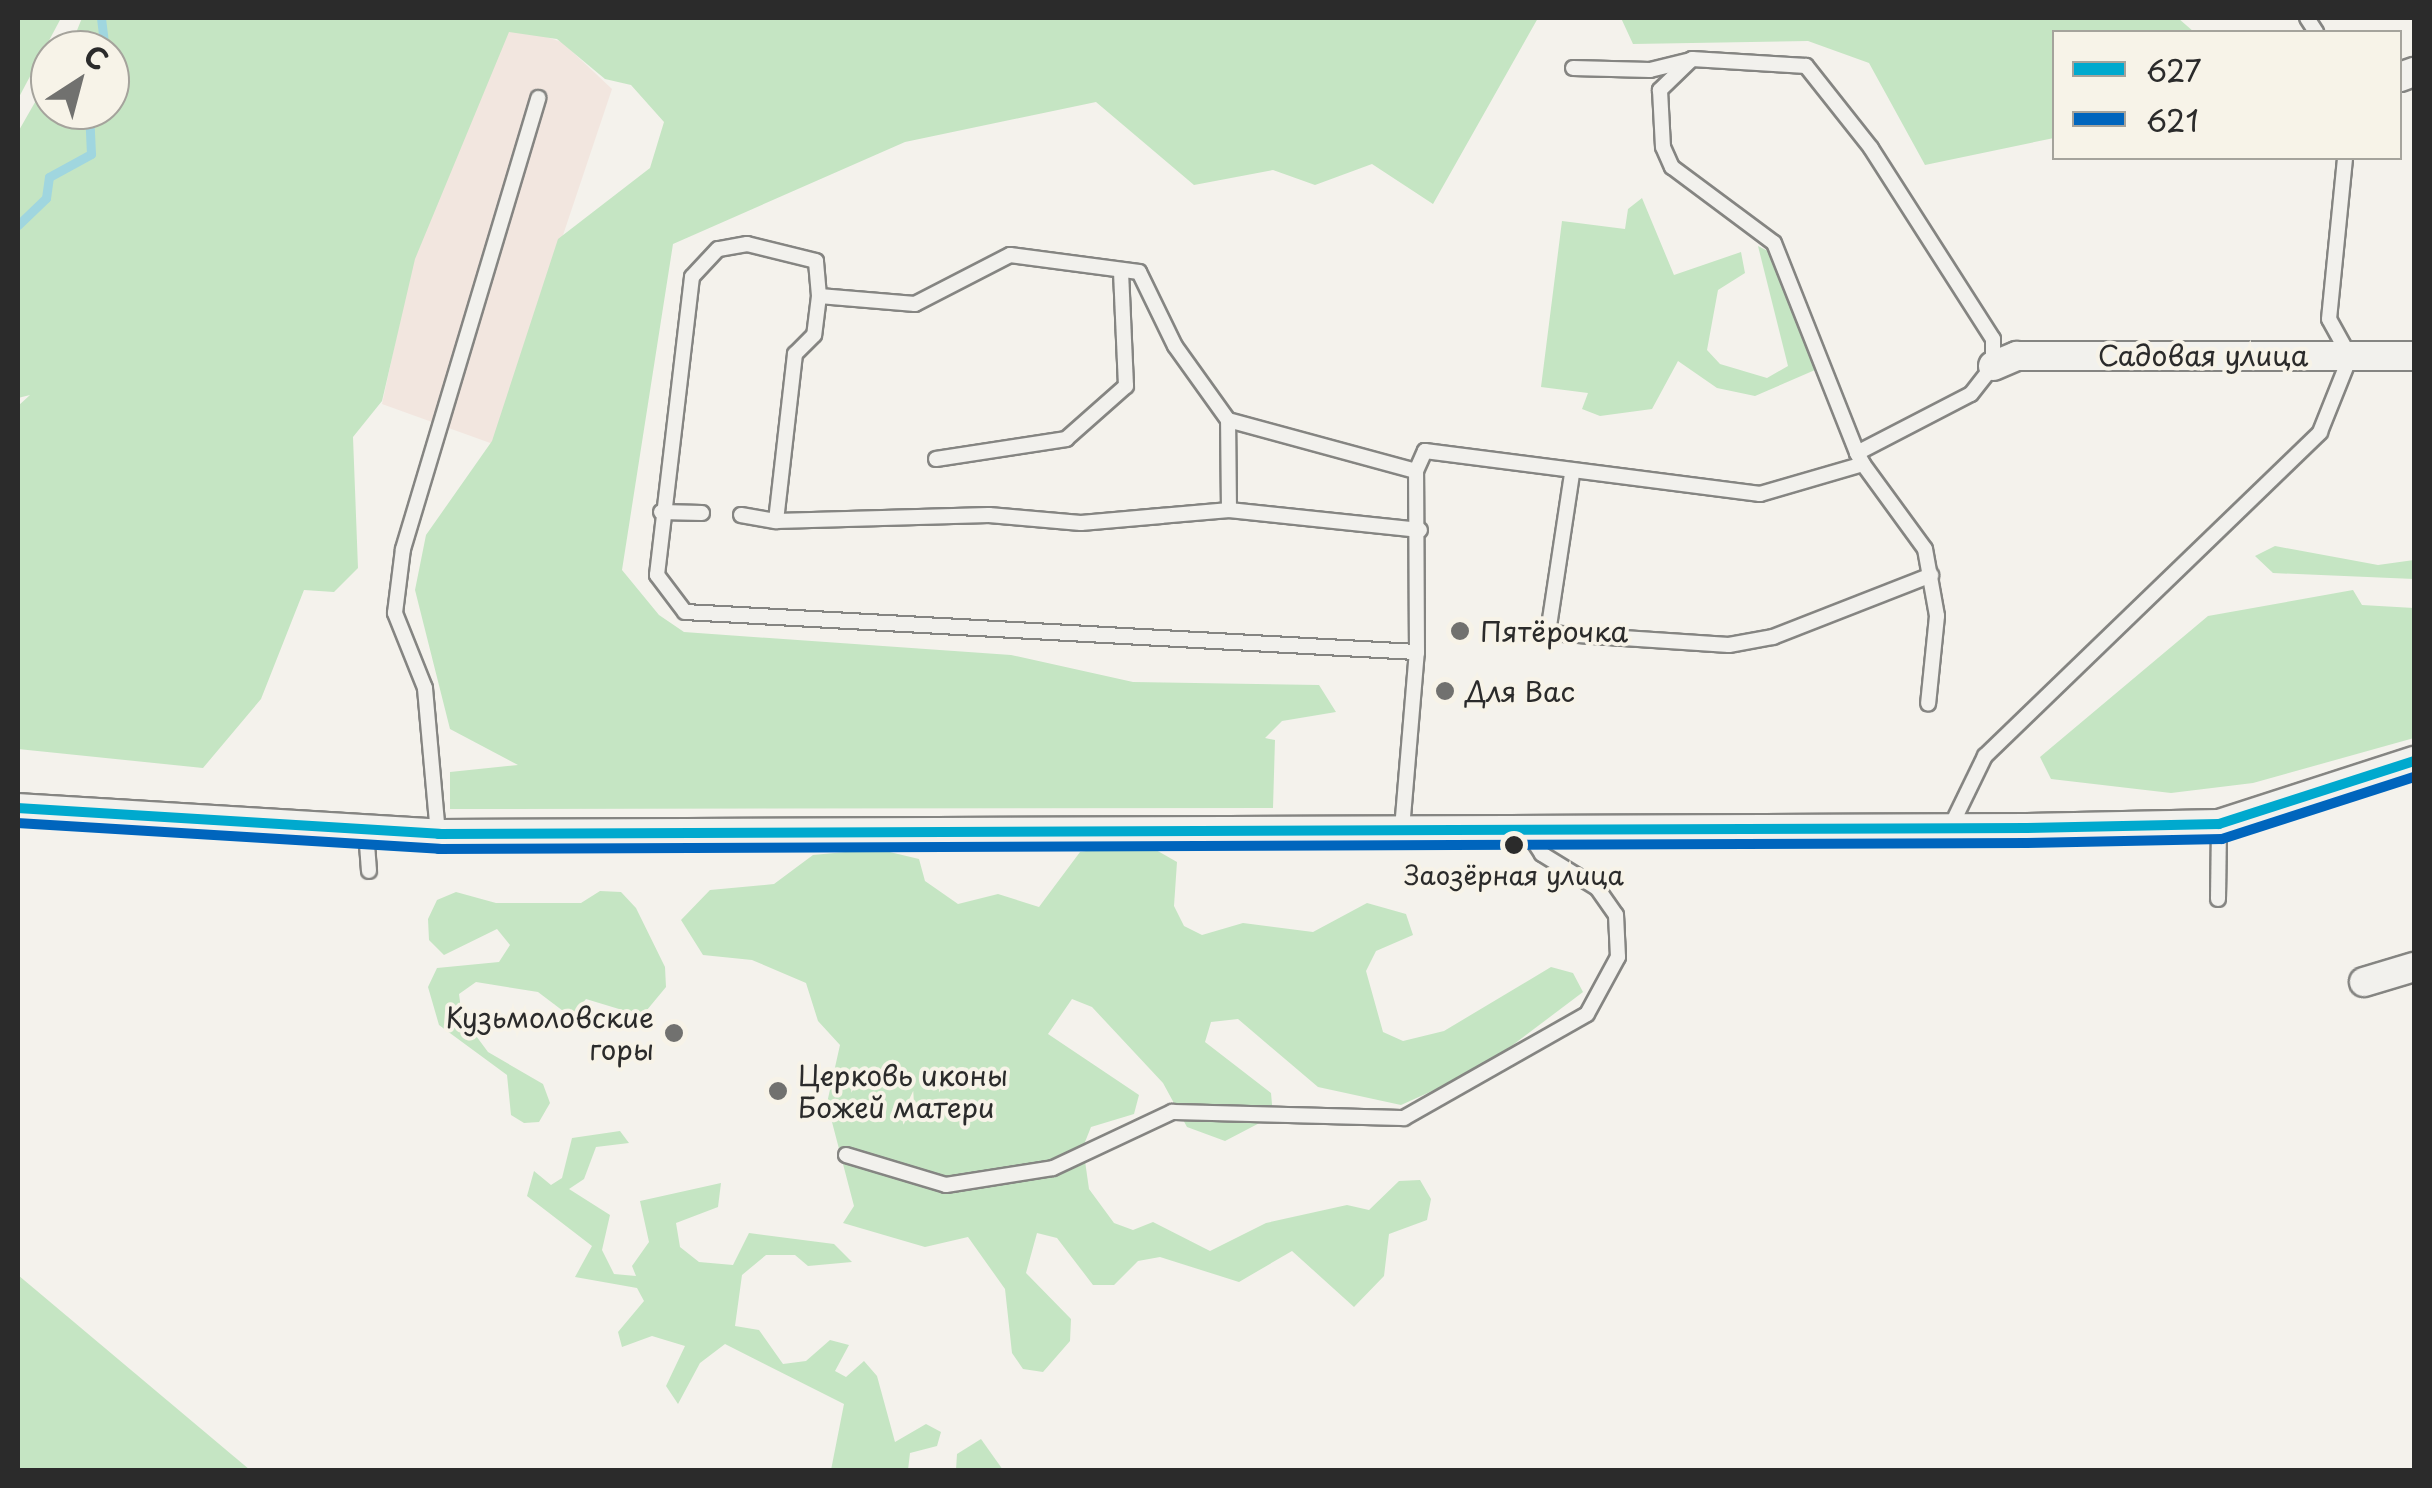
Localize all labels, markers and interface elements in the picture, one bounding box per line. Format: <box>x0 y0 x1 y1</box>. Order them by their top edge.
north arrow <box>30 30 130 130</box>
legend <box>2052 30 2402 160</box>
text: С <box>76 33 118 81</box>
text: 627 <box>2146 47 2202 92</box>
text: 621 <box>2146 97 2199 142</box>
street label: Садовая улица <box>2097 338 2309 372</box>
place label: Пятёрочка <box>1480 614 1628 648</box>
marker: Пятёрочка <box>1449 620 1471 642</box>
place label: Для Вас <box>1465 674 1576 708</box>
marker: Для Вас <box>1434 680 1456 702</box>
marker: Заозёрная улица <box>1504 835 1524 855</box>
place label: Заозёрная улица <box>1403 859 1625 891</box>
place label: Кузьмоловские горы <box>445 1000 654 1066</box>
marker: Кузьмоловские горы <box>663 1022 685 1044</box>
place label: Церковь иконы Божей матери <box>798 1058 1008 1124</box>
marker: Церковь иконы Божей матери <box>767 1080 789 1102</box>

